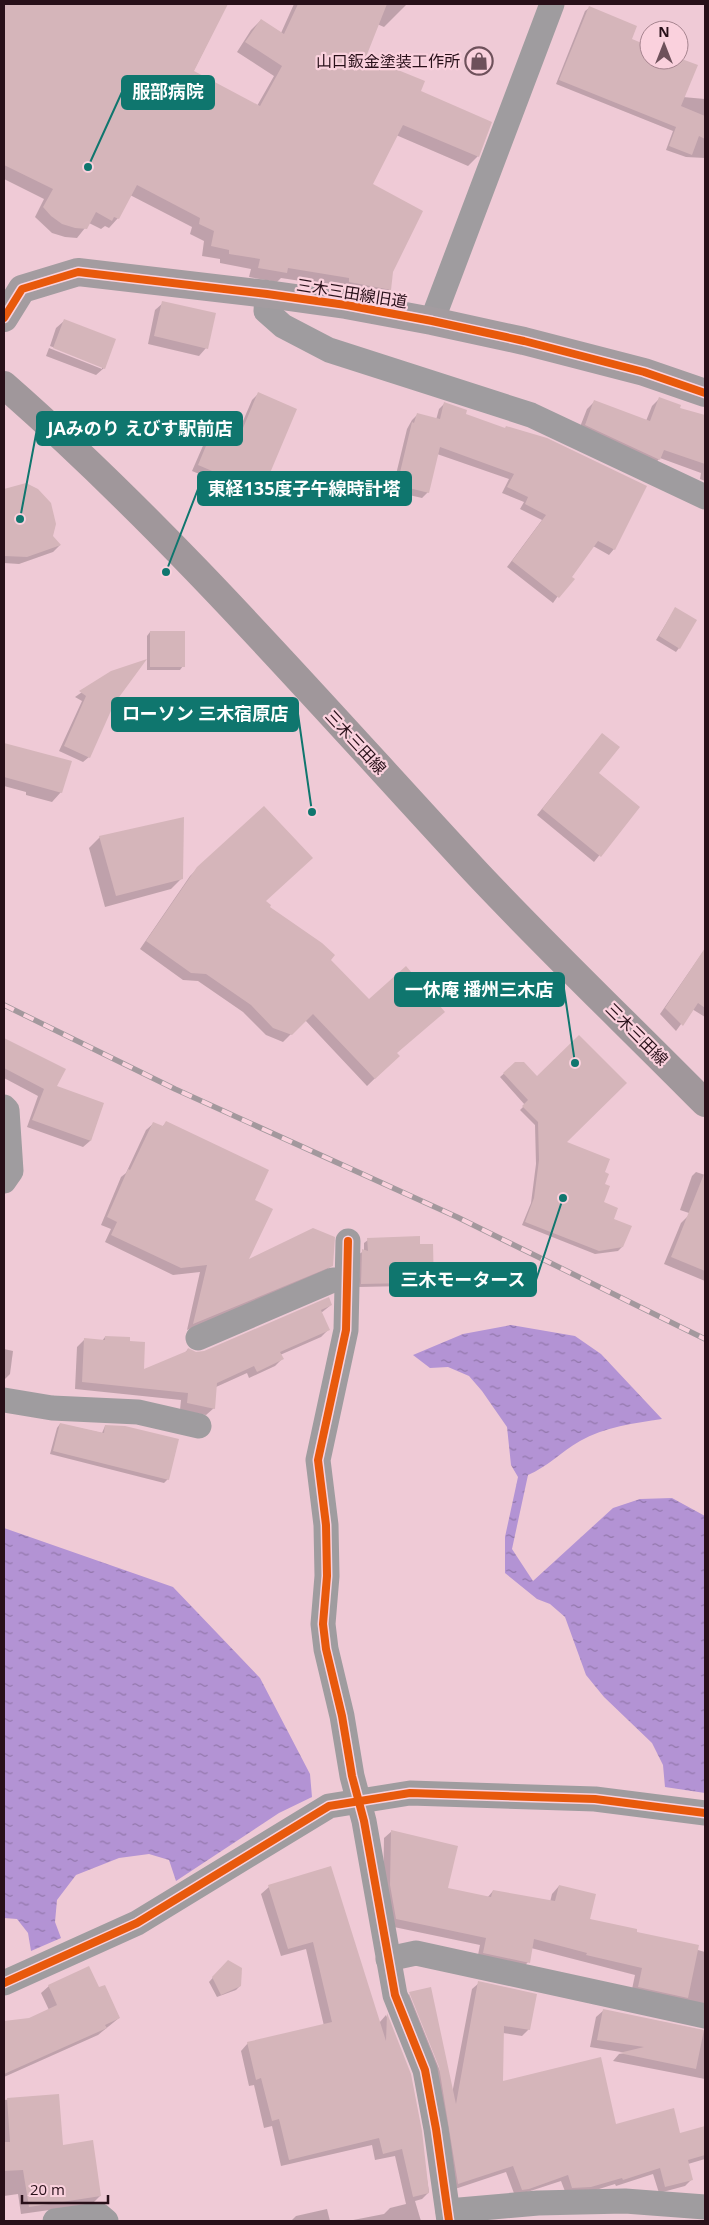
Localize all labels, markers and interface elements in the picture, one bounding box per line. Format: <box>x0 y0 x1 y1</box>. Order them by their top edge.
north arrow <box>639 20 689 70</box>
text: N <box>658 22 670 41</box>
shop icon: 山口鈑金塗装工作所 <box>464 46 494 76</box>
place label: 山口鈑金塗装工作所 <box>316 50 460 72</box>
callout: 服部病院 <box>122 76 214 109</box>
text: 服部病院 <box>132 79 204 103</box>
street label: 三木三田線旧道 <box>295 273 409 313</box>
callout: JAみのり えびす駅前店 <box>37 412 242 445</box>
text: JAみのり えびす駅前店 <box>45 416 233 440</box>
callout: 東経135度子午線時計塔 <box>198 472 411 505</box>
text: 東経135度子午線時計塔 <box>208 476 400 500</box>
callout: ローソン 三木宿原店 <box>112 698 298 731</box>
text: ローソン 三木宿原店 <box>122 701 288 725</box>
street label: 三木三田線 <box>321 705 391 779</box>
callout: 一休庵 播州三木店 <box>395 973 564 1006</box>
text: 一休庵 播州三木店 <box>405 977 553 1001</box>
street label: 三木三田線 <box>601 998 673 1070</box>
callout: 三木モータース <box>390 1263 536 1296</box>
text: 三木モータース <box>400 1267 526 1291</box>
scale bar <box>22 2172 109 2204</box>
text: 20 m <box>30 2179 65 2199</box>

